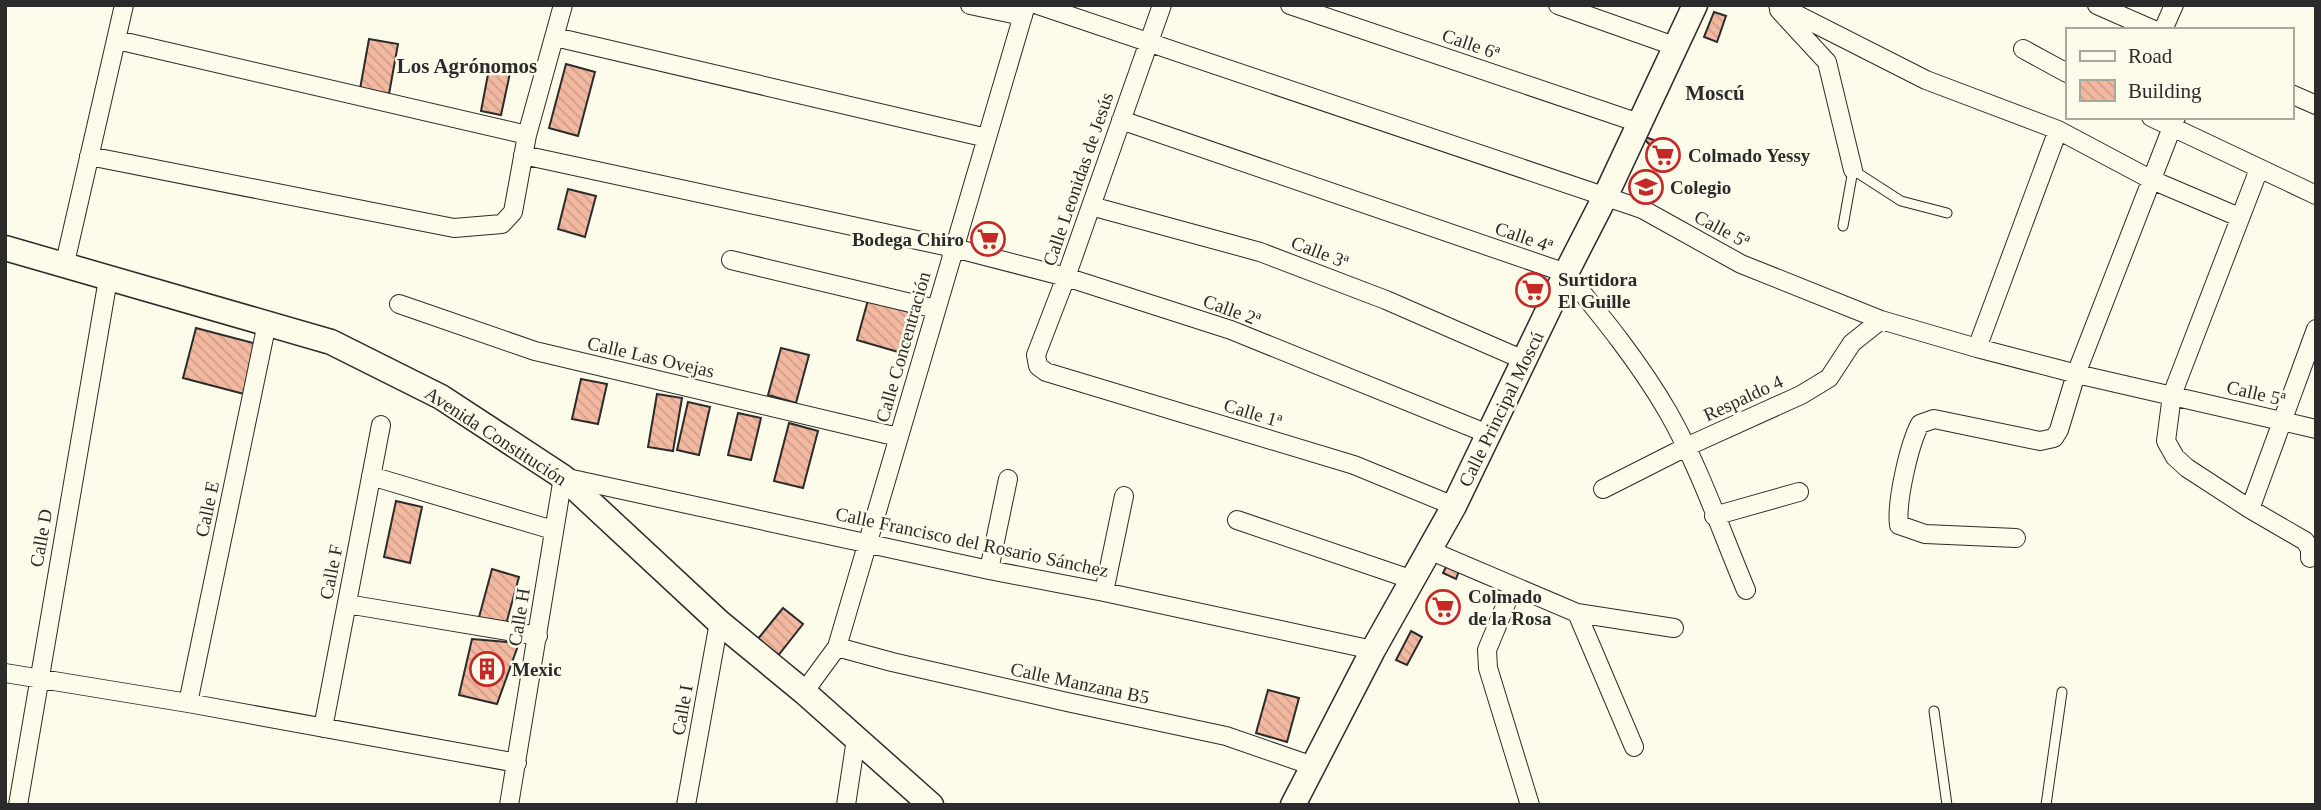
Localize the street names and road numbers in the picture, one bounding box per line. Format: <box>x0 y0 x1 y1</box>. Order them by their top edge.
street label: Calle 6ª <box>1439 24 1503 64</box>
street label: Calle Leonidas de Jesús <box>1038 90 1118 268</box>
street label: Calle 5ª <box>1691 206 1754 253</box>
street label: Calle 4ª <box>1492 217 1556 257</box>
street label: Calle 3ª <box>1288 232 1352 273</box>
street label: Calle Concentración <box>871 269 935 425</box>
street label: Calle 2ª <box>1200 290 1264 330</box>
street label: Calle Principal Moscú <box>1454 328 1548 490</box>
street label: Calle Las Ovejas <box>585 332 717 382</box>
street label: Respaldo 4 <box>1700 370 1786 425</box>
street label: Calle 5ª <box>2225 376 2288 410</box>
street label: Avenida Constitución <box>421 382 571 490</box>
street label: Calle 1ª <box>1221 394 1285 432</box>
street label: Calle E <box>191 479 223 539</box>
street label: Calle Francisco del Rosario Sánchez <box>834 503 1110 581</box>
street label: Calle D <box>26 507 56 569</box>
street label: Calle F <box>315 543 347 601</box>
street label: Calle H <box>504 586 534 648</box>
street label: Calle Manzana B5 <box>1009 658 1151 708</box>
street label: Calle I <box>667 683 697 737</box>

